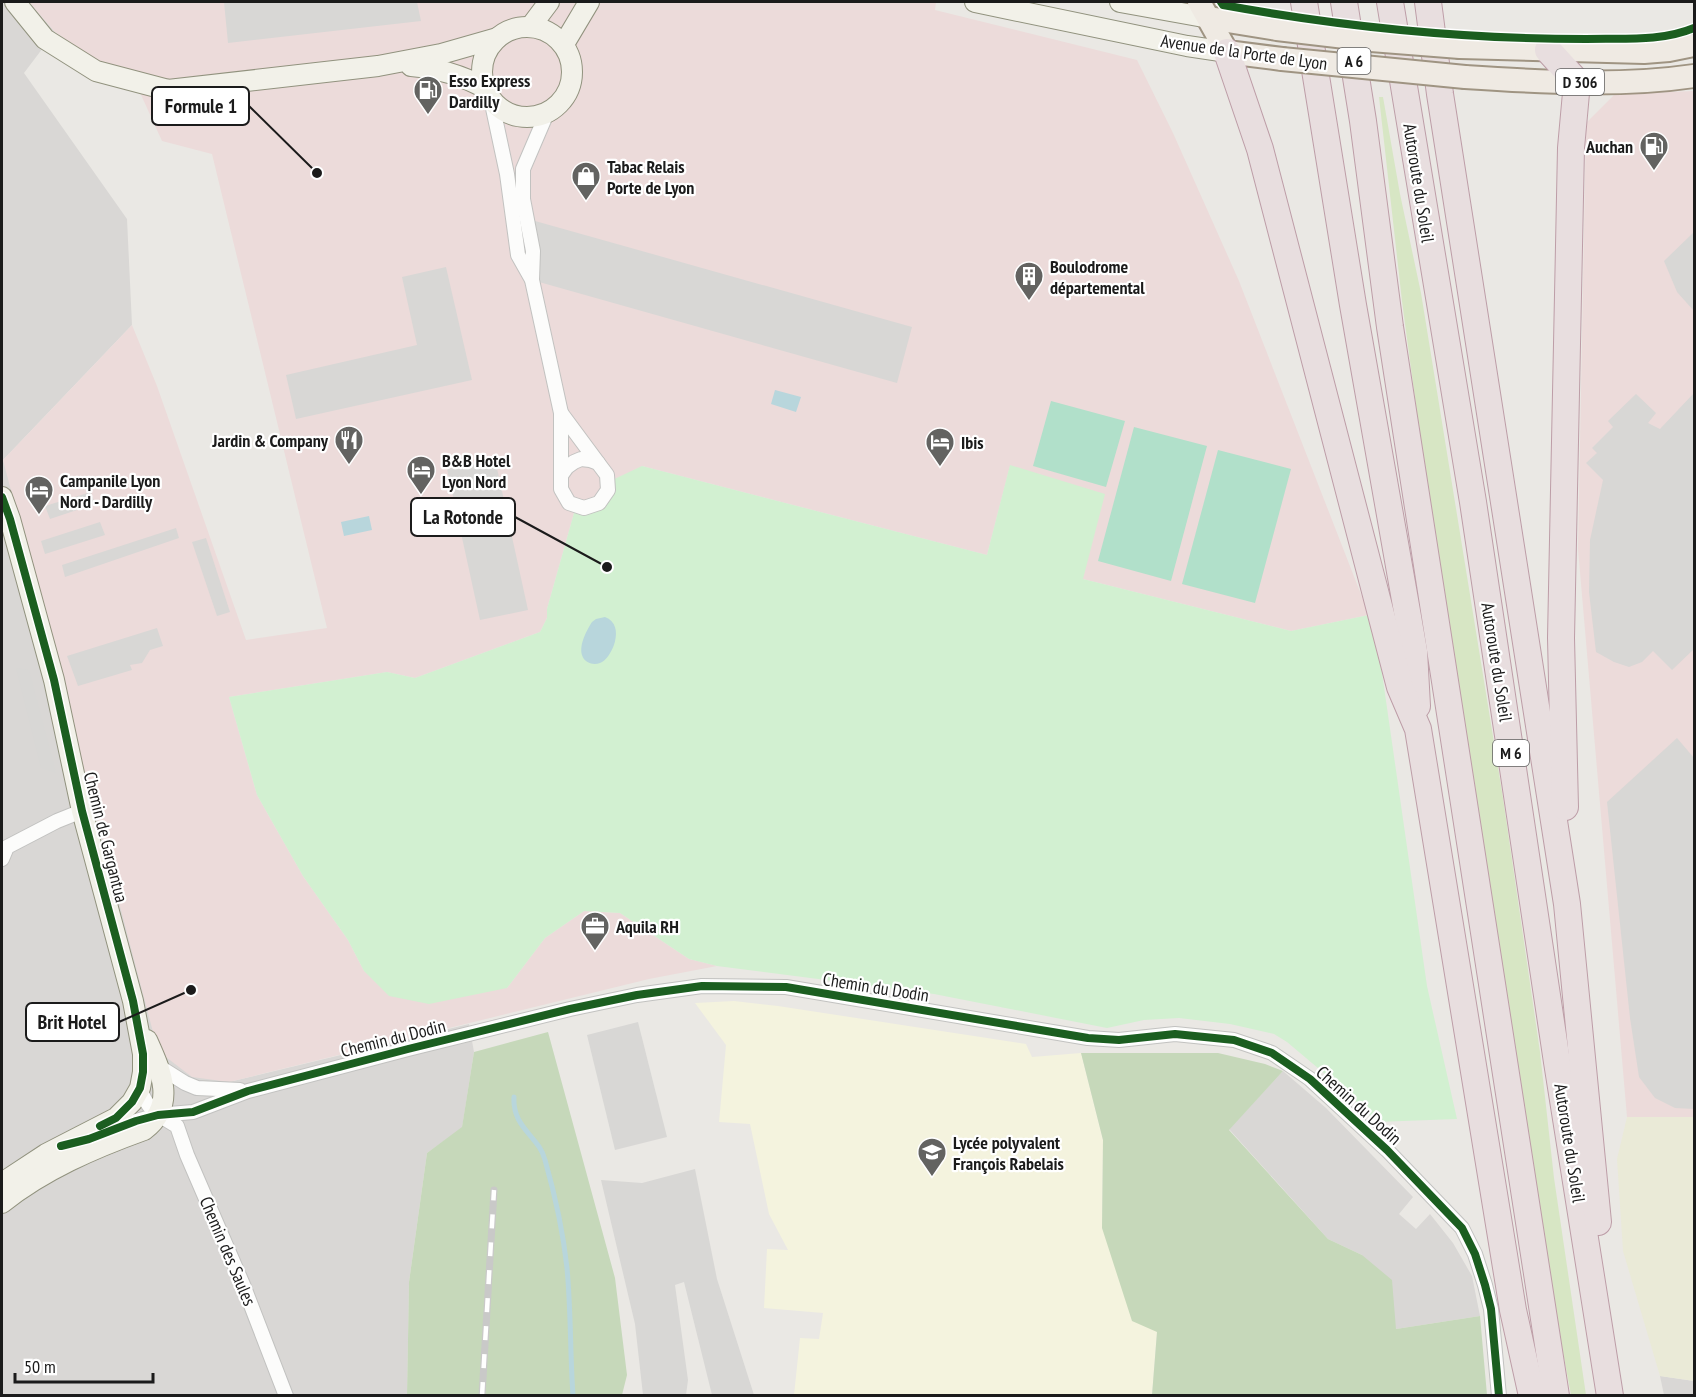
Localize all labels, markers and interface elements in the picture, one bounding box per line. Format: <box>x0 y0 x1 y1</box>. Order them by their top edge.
street label: Avenue de la Porte de Lyon <box>1159 29 1329 75</box>
road number: A 6 <box>1338 48 1370 74</box>
place label: Esso Express Dardilly <box>449 69 530 113</box>
road number: D 306 <box>1556 69 1604 95</box>
fuel station icon: Esso Express Dardilly <box>412 74 444 116</box>
callout: Formule 1 <box>152 87 249 125</box>
text: Formule 1 <box>165 93 237 119</box>
street label: Autoroute du Soleil <box>1398 122 1440 245</box>
fuel station icon: Auchan <box>1638 130 1670 172</box>
place label: Auchan <box>1585 135 1633 158</box>
place label: Tabac Relais Porte de Lyon <box>607 155 694 199</box>
shop icon: Tabac Relais Porte de Lyon <box>570 160 602 202</box>
place label: Boulodrome départemental <box>1050 255 1145 299</box>
building icon: Boulodrome départemental <box>1013 260 1045 302</box>
restaurant icon: Jardin & Company <box>333 424 365 466</box>
hotel icon: Ibis <box>924 426 956 468</box>
place label: Jardin & Company <box>211 429 329 452</box>
place label: Ibis <box>961 431 984 454</box>
place label: B&B Hotel Lyon Nord <box>442 449 511 493</box>
hotel icon: B&B Hotel Lyon Nord <box>405 454 437 496</box>
place label: Campanile Lyon Nord - Dardilly <box>60 469 160 513</box>
hotel icon: Campanile Lyon Nord - Dardilly <box>23 474 55 516</box>
callout: La Rotonde <box>411 498 515 536</box>
text: La Rotonde <box>423 504 503 530</box>
street label: Autoroute du Soleil <box>1476 601 1518 724</box>
road number: M 6 <box>1493 740 1529 766</box>
street label: Chemin de Gargantua <box>79 769 133 905</box>
office icon: Aquila RH <box>579 910 611 952</box>
place label: Aquila RH <box>615 915 679 938</box>
street label: Chemin du Dodin <box>821 967 931 1007</box>
callout: Brit Hotel <box>26 1003 119 1041</box>
text: Brit Hotel <box>38 1009 107 1035</box>
street label: Chemin du Dodin <box>338 1014 448 1062</box>
street label: Chemin du Dodin <box>1311 1061 1407 1149</box>
street label: Autoroute du Soleil <box>1549 1082 1591 1205</box>
place label: Lycée polyvalent François Rabelais <box>953 1131 1064 1175</box>
school or university icon: Lycée polyvalent François Rabelais <box>916 1136 948 1178</box>
street label: Chemin des Saules <box>195 1193 261 1309</box>
scale bar <box>15 1346 153 1384</box>
text: 50 m <box>24 1355 56 1378</box>

